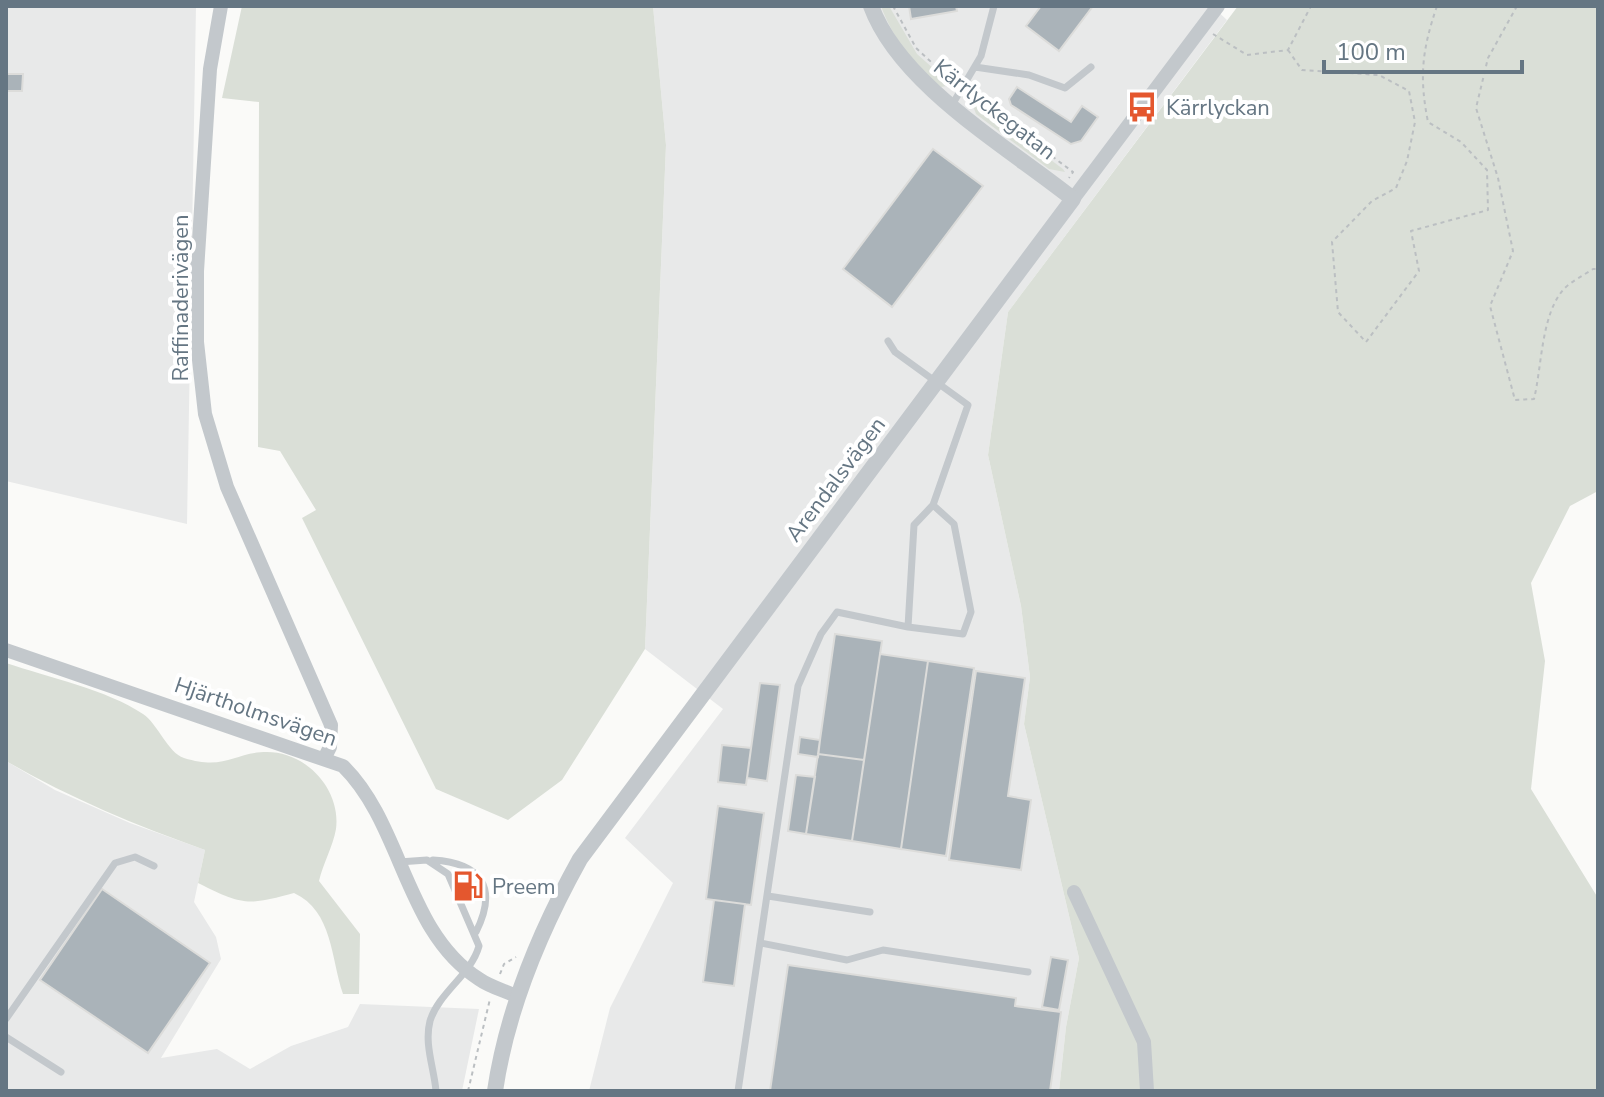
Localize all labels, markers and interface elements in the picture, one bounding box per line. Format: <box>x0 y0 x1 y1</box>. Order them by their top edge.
scale bar <box>1324 24 1522 74</box>
text: 100 m <box>1336 36 1406 68</box>
street label: Kärrlyckegatan <box>927 53 1062 167</box>
bus stop icon: Kärrlyckan <box>1125 90 1159 124</box>
place label: Kärrlyckan <box>1166 93 1270 123</box>
street label: Raffinaderivägen <box>166 214 196 382</box>
street label: Arendalsvägen <box>779 411 893 548</box>
street label: Hjärtholmsvägen <box>170 670 341 754</box>
fuel station icon: Preem <box>451 869 485 903</box>
place label: Preem <box>492 872 556 902</box>

